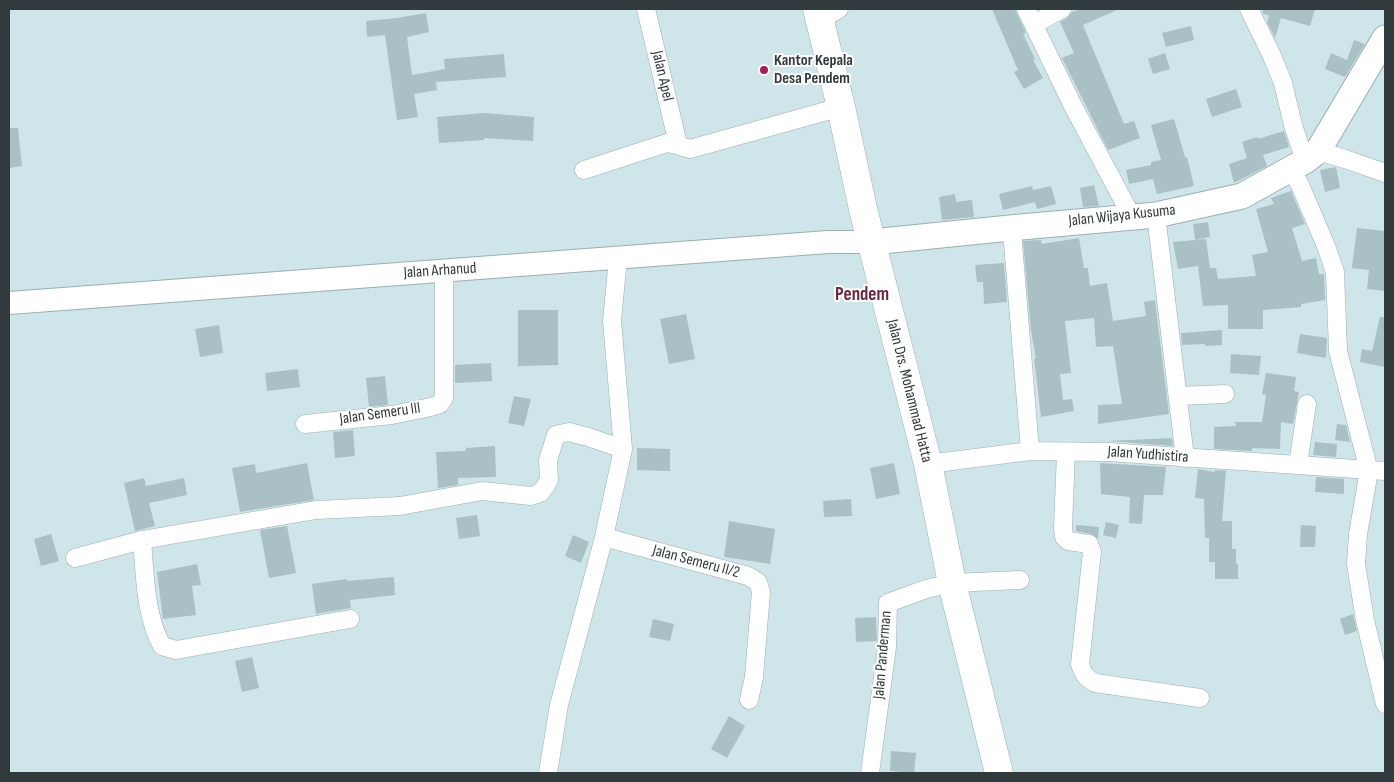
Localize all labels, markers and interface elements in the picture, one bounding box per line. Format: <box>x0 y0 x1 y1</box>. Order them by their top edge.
street label: Jalan Apel <box>647 49 677 103</box>
place label: Kantor Kepala Desa Pendem <box>774 51 853 89</box>
marker: Kantor Kepala Desa Pendem <box>758 64 770 76</box>
street label: Jalan Wijaya Kusuma <box>1068 201 1176 231</box>
street label: Jalan Arhanud <box>403 259 477 283</box>
district label: Pendem <box>835 284 889 306</box>
street label: Jalan Drs. Mohammad Hatta <box>882 318 936 464</box>
street label: Jalan Semeru III <box>338 399 422 429</box>
street label: Jalan Yudhistira <box>1107 443 1189 467</box>
street label: Jalan Semeru II/2 <box>650 541 742 583</box>
street label: Jalan Panderman <box>870 610 896 700</box>

